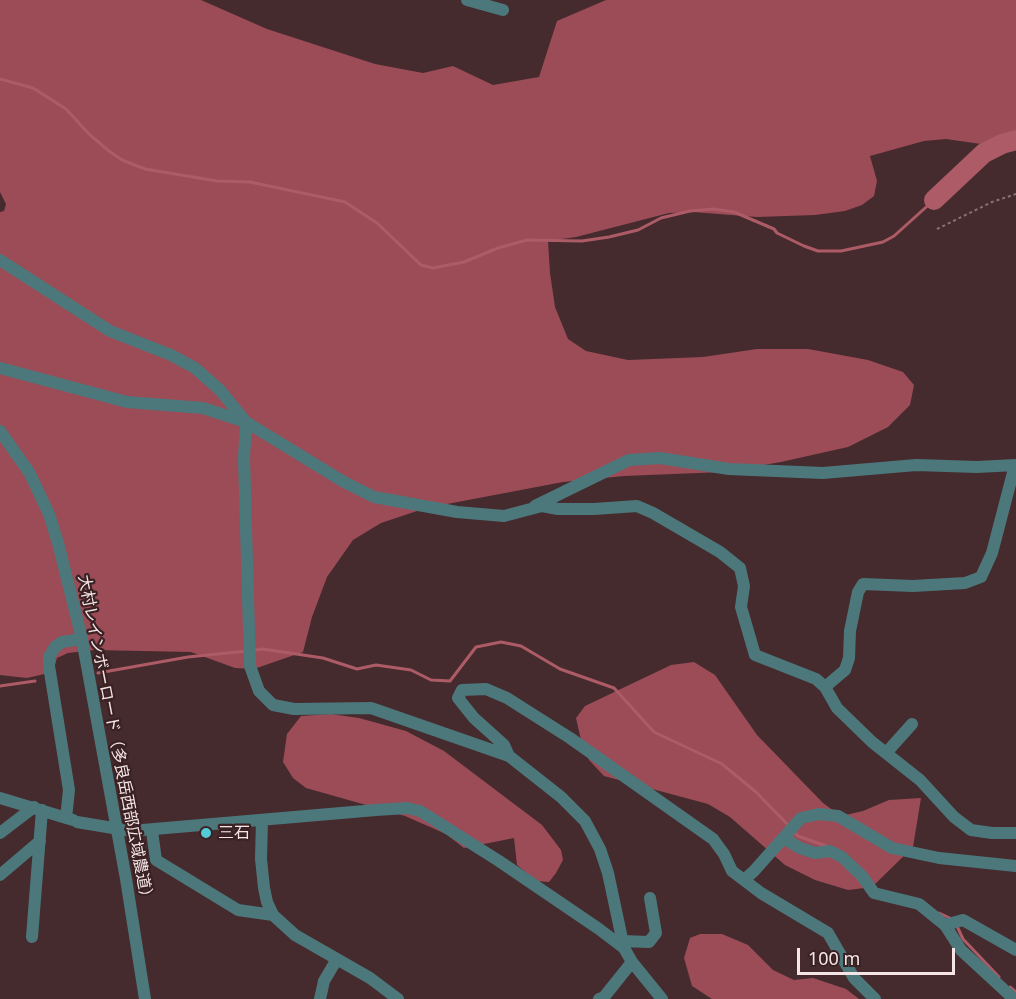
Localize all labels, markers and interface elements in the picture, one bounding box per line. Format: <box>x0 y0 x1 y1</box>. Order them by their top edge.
street label: 大村レインボーロード（多良岳西部広域農道） <box>74 573 156 907</box>
place label: 三石 <box>218 823 250 843</box>
marker: 三石 <box>199 826 213 840</box>
scale bar <box>800 936 958 974</box>
text: 100 m <box>808 946 860 970</box>

